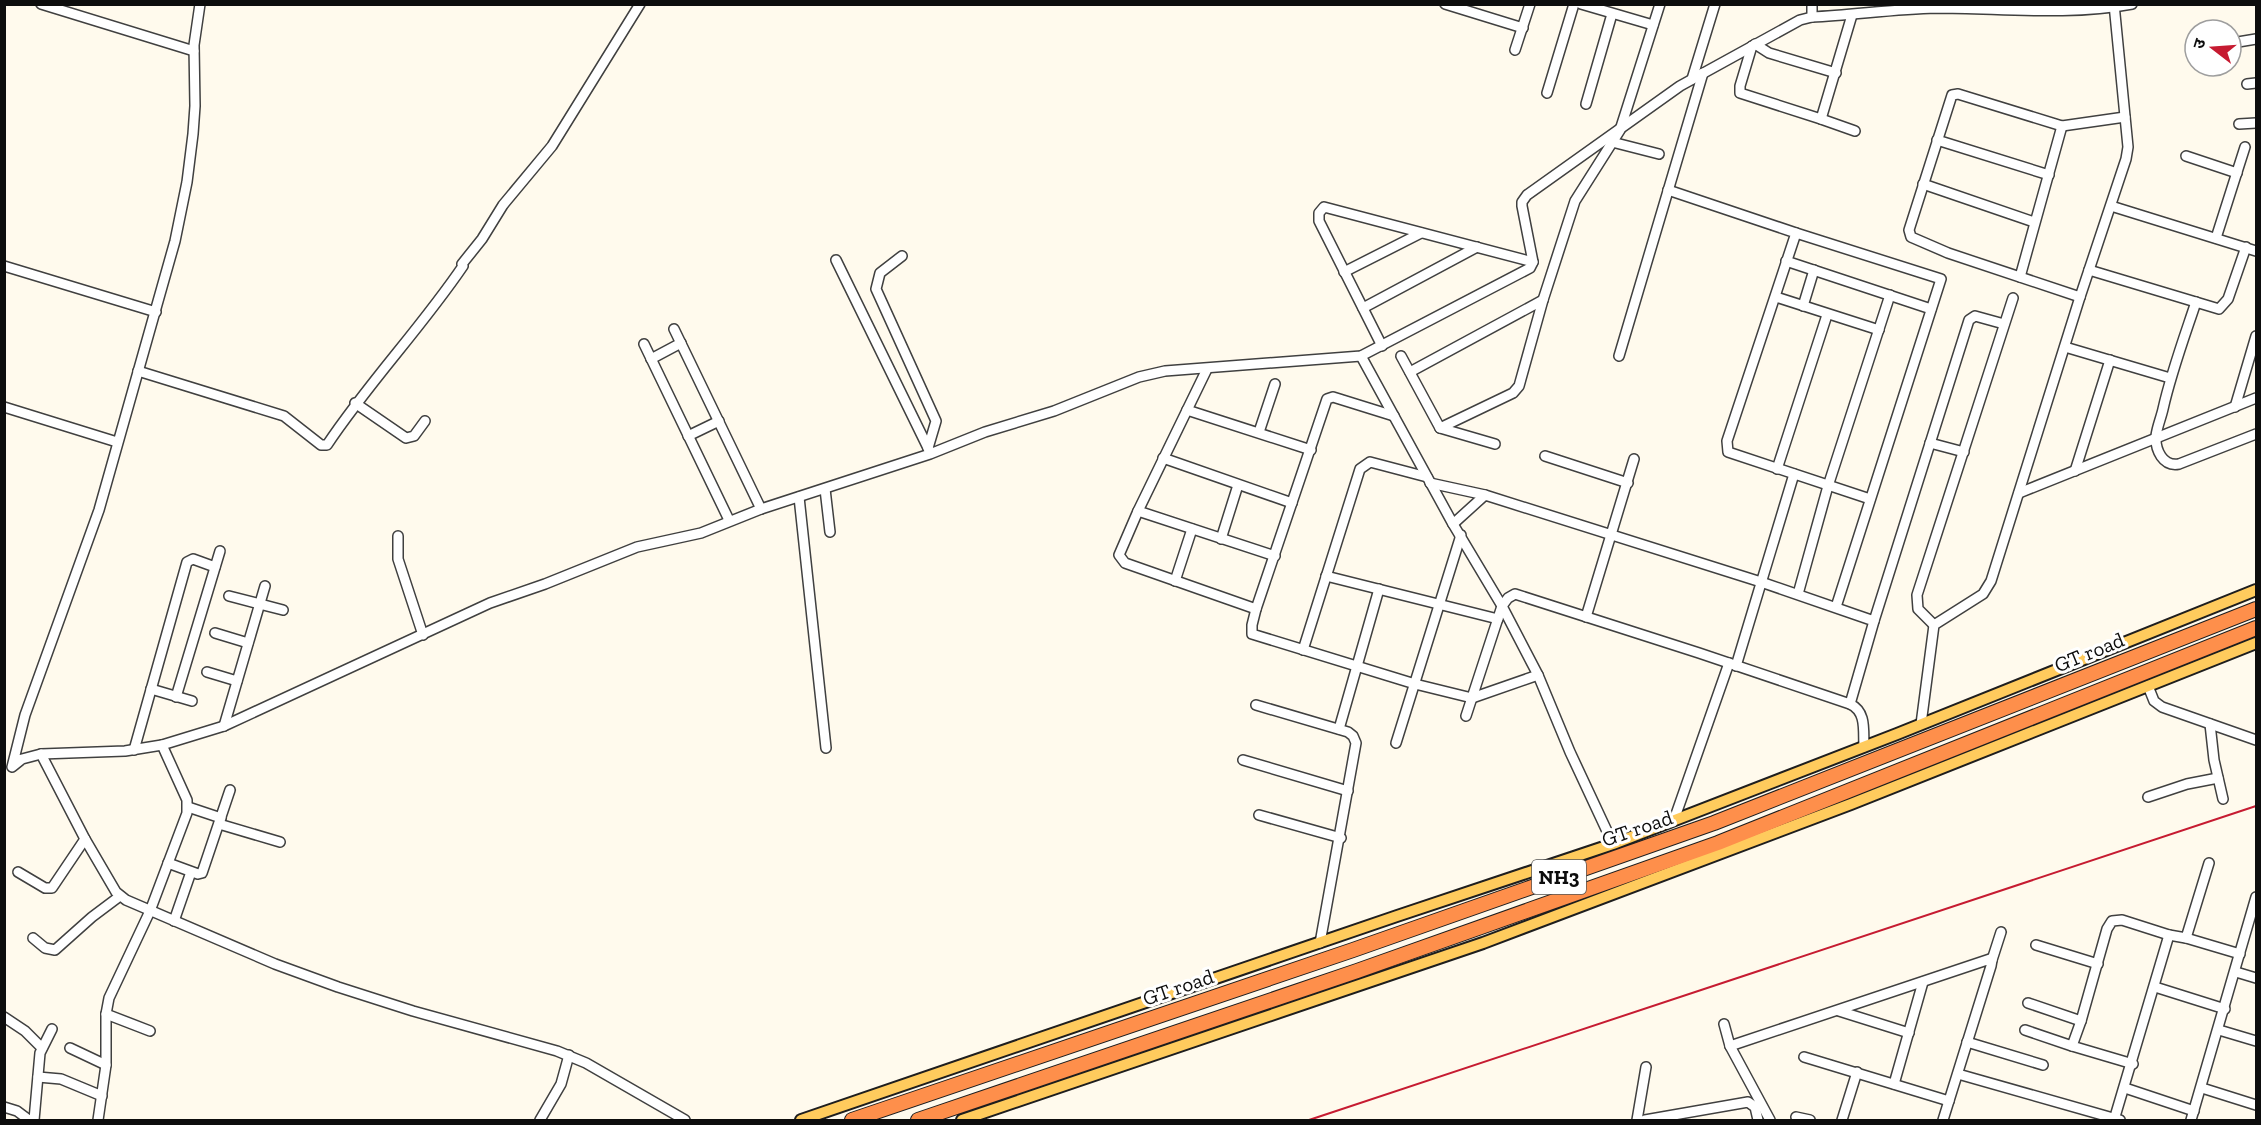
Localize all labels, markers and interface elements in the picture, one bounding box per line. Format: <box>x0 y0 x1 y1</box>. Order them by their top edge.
north arrow <box>2183 18 2243 78</box>
text: उ <box>2189 36 2210 51</box>
street label: GT road <box>2050 627 2128 677</box>
street label: GT road <box>1598 804 1676 852</box>
road number: NH3 <box>1532 860 1586 894</box>
street label: GT road <box>1139 963 1217 1011</box>

